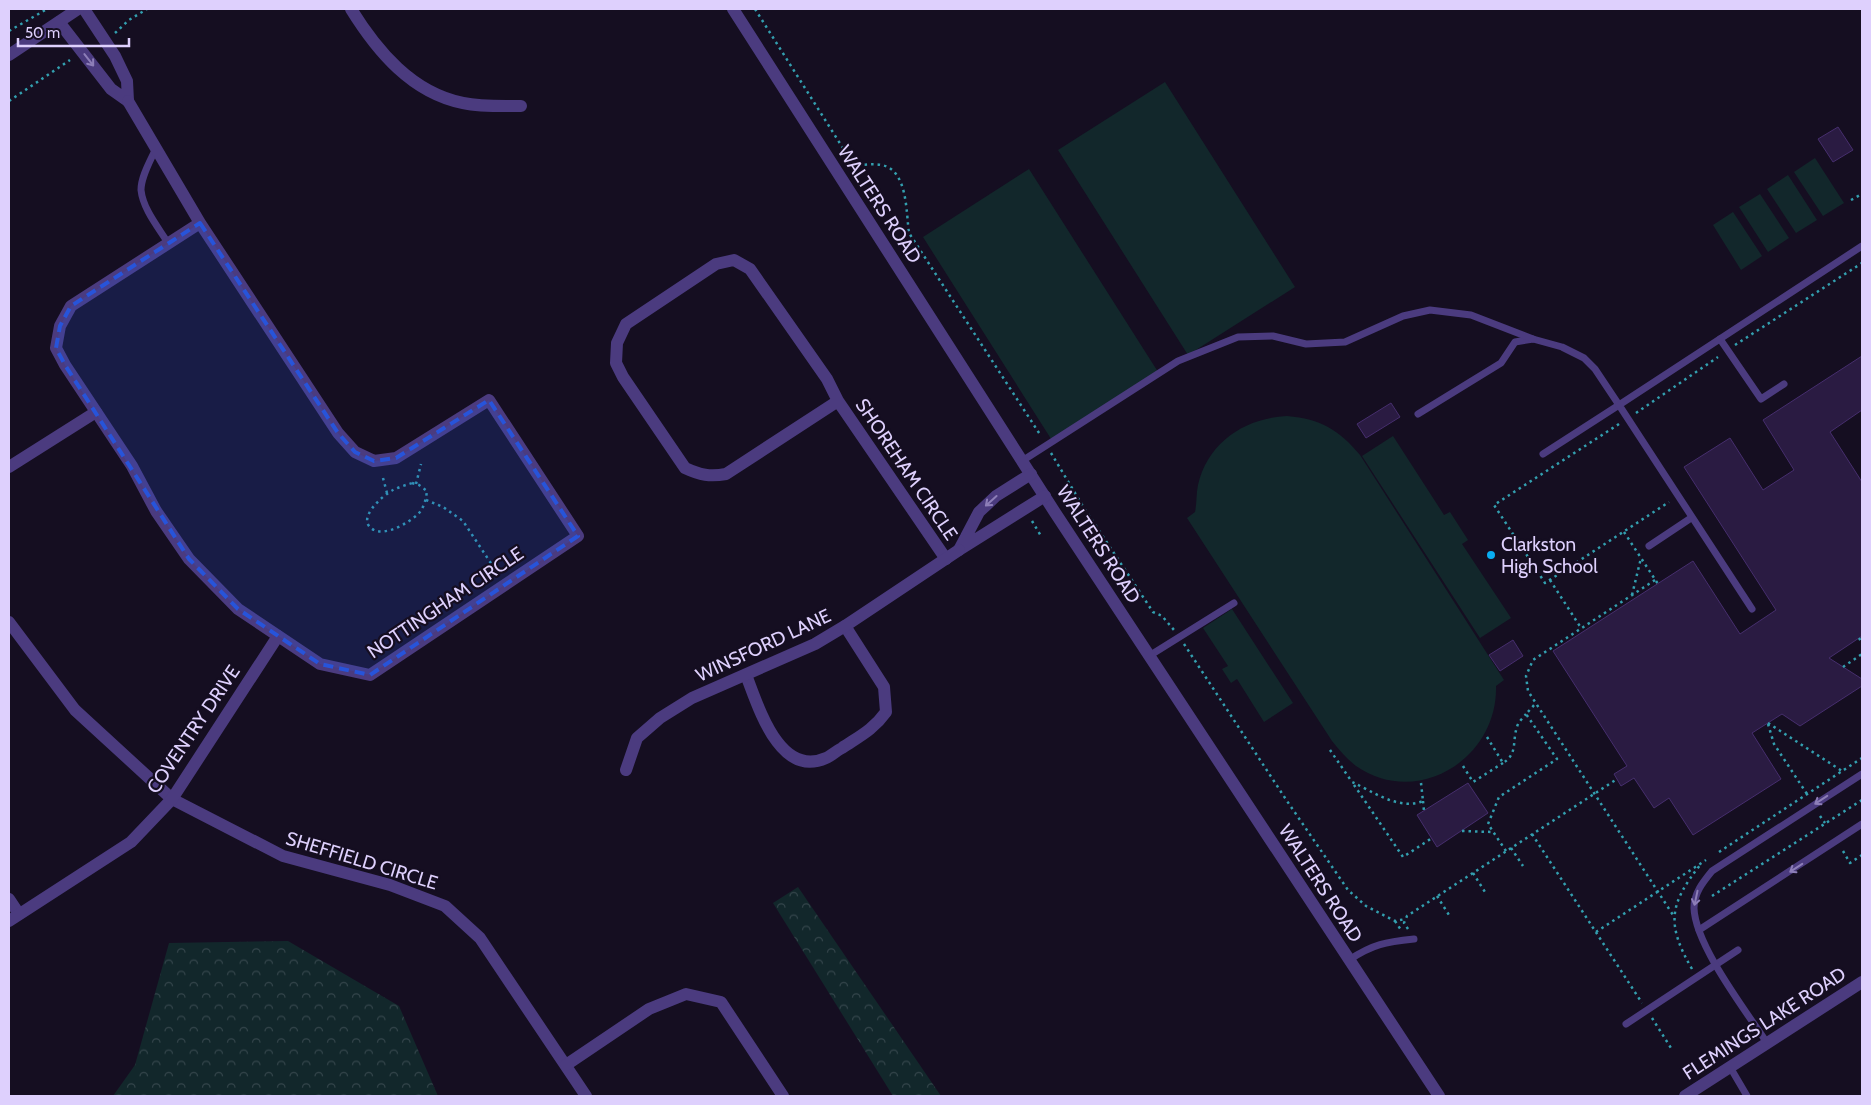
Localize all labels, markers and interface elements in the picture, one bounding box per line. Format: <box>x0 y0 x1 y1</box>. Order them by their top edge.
scale bar <box>18 15 129 47</box>
text: 50 m <box>25 24 60 42</box>
one-way arrow <box>83 53 94 66</box>
street label: WALTERS ROAD <box>833 141 926 268</box>
street label: SHOREHAM CIRCLE <box>851 394 962 544</box>
street label: WALTERS ROAD <box>1052 481 1145 608</box>
one-way arrow <box>984 496 997 507</box>
place label: Clarkston High School <box>1501 533 1598 578</box>
street label: NOTTINGHAM CIRCLE <box>363 542 528 663</box>
marker: Clarkston High School <box>1485 549 1497 561</box>
street label: WINSFORD LANE <box>692 604 834 687</box>
street label: COVENTRY DRIVE <box>142 661 245 798</box>
one-way arrow <box>1815 795 1829 805</box>
street label: WALTERS ROAD <box>1274 820 1367 947</box>
street label: SHEFFIELD CIRCLE <box>283 826 441 895</box>
one-way arrow <box>1789 863 1803 873</box>
one-way arrow <box>1691 890 1700 906</box>
street label: FLEMINGS LAKE ROAD <box>1678 962 1850 1085</box>

